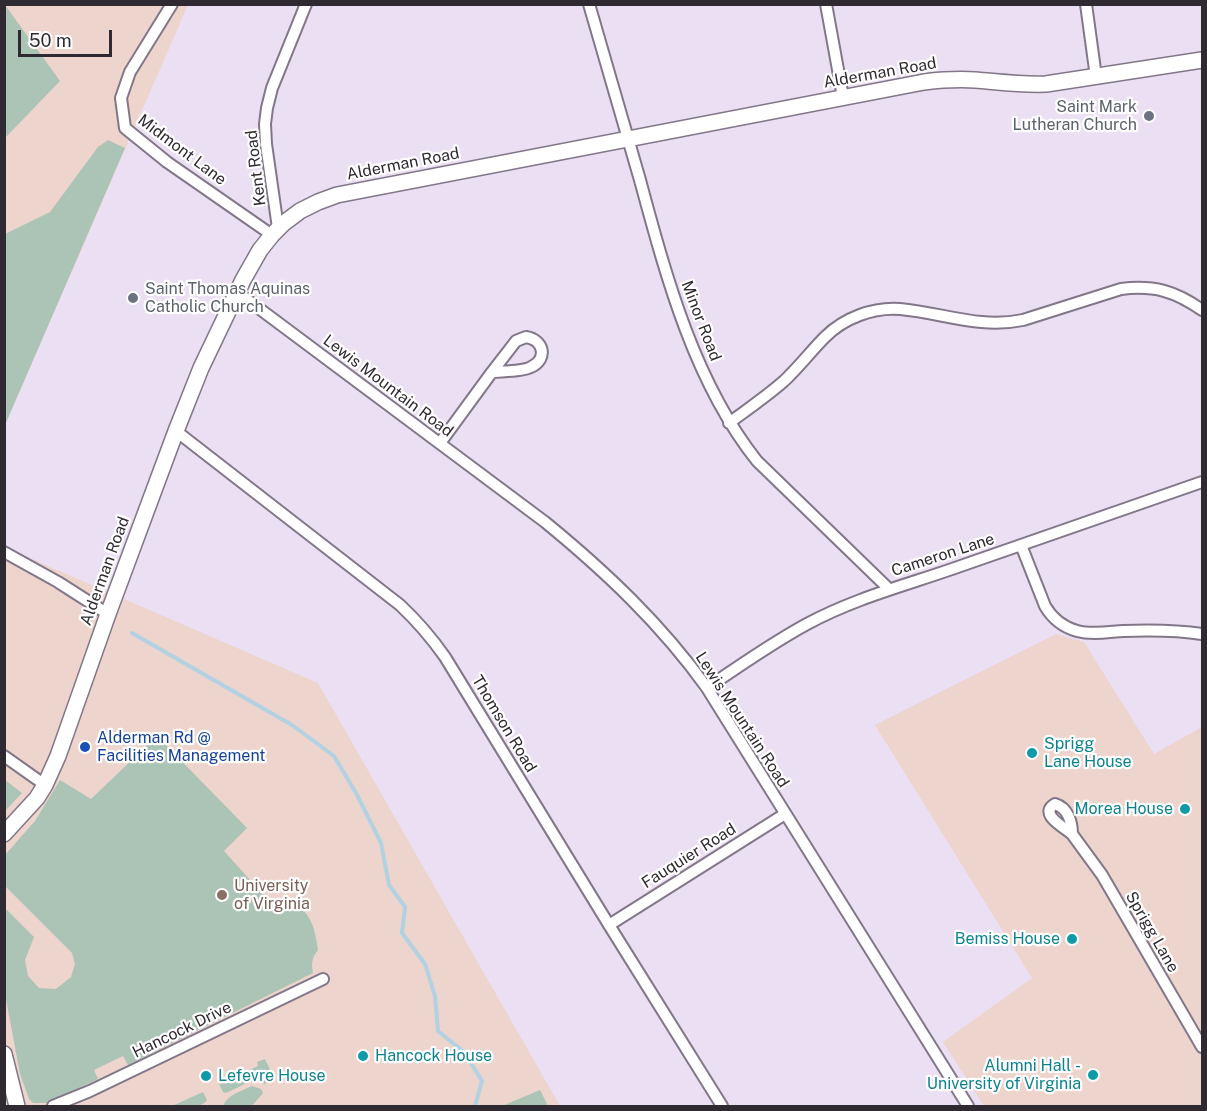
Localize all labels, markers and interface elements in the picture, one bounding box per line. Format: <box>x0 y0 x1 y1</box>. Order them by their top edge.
scale bar <box>21 18 116 56</box>
text: 50 m <box>29 30 72 51</box>
street label: Alderman Road <box>822 54 938 92</box>
place label: Saint Mark Lutheran Church <box>1012 97 1137 135</box>
marker: Saint Mark Lutheran Church <box>1142 109 1156 123</box>
street label: Midmont Lane <box>134 111 230 189</box>
street label: Kent Road <box>242 129 270 207</box>
street label: Alderman Road <box>345 144 461 184</box>
street label: Minor Road <box>677 278 725 364</box>
place label: Saint Thomas Aquinas Catholic Church <box>145 279 310 317</box>
marker: Saint Thomas Aquinas Catholic Church <box>126 291 140 305</box>
street label: Lewis Mountain Road <box>319 331 457 441</box>
street label: Alderman Road <box>76 514 134 628</box>
street label: Cameron Lane <box>889 529 997 581</box>
street label: Lewis Mountain Road <box>691 649 793 791</box>
street label: Thomson Road <box>468 672 540 776</box>
place label: Alderman Rd @ Facilities Management <box>97 728 266 766</box>
place label: Sprigg Lane House <box>1044 734 1132 772</box>
marker: Alderman Rd @ Facilities Management <box>78 740 92 754</box>
marker: Sprigg Lane House <box>1025 746 1039 760</box>
place label: Morea House <box>1074 799 1173 819</box>
marker: Morea House <box>1178 802 1192 816</box>
street label: Fauquier Road <box>638 819 740 893</box>
place label: University of Virginia <box>234 876 310 914</box>
marker: University of Virginia <box>215 888 229 902</box>
street label: Sprigg Lane <box>1121 888 1183 976</box>
place label: Bemiss House <box>955 929 1060 949</box>
marker: Bemiss House <box>1065 932 1079 946</box>
street label: Hancock Drive <box>129 998 235 1062</box>
place label: Hancock House <box>375 1046 492 1066</box>
marker: Hancock House <box>356 1049 370 1063</box>
place label: Alumni Hall - University of Virginia <box>927 1056 1081 1094</box>
place label: Lefevre House <box>218 1066 326 1086</box>
marker: Alumni Hall - University of Virginia <box>1086 1068 1100 1082</box>
marker: Lefevre House <box>199 1069 213 1083</box>

